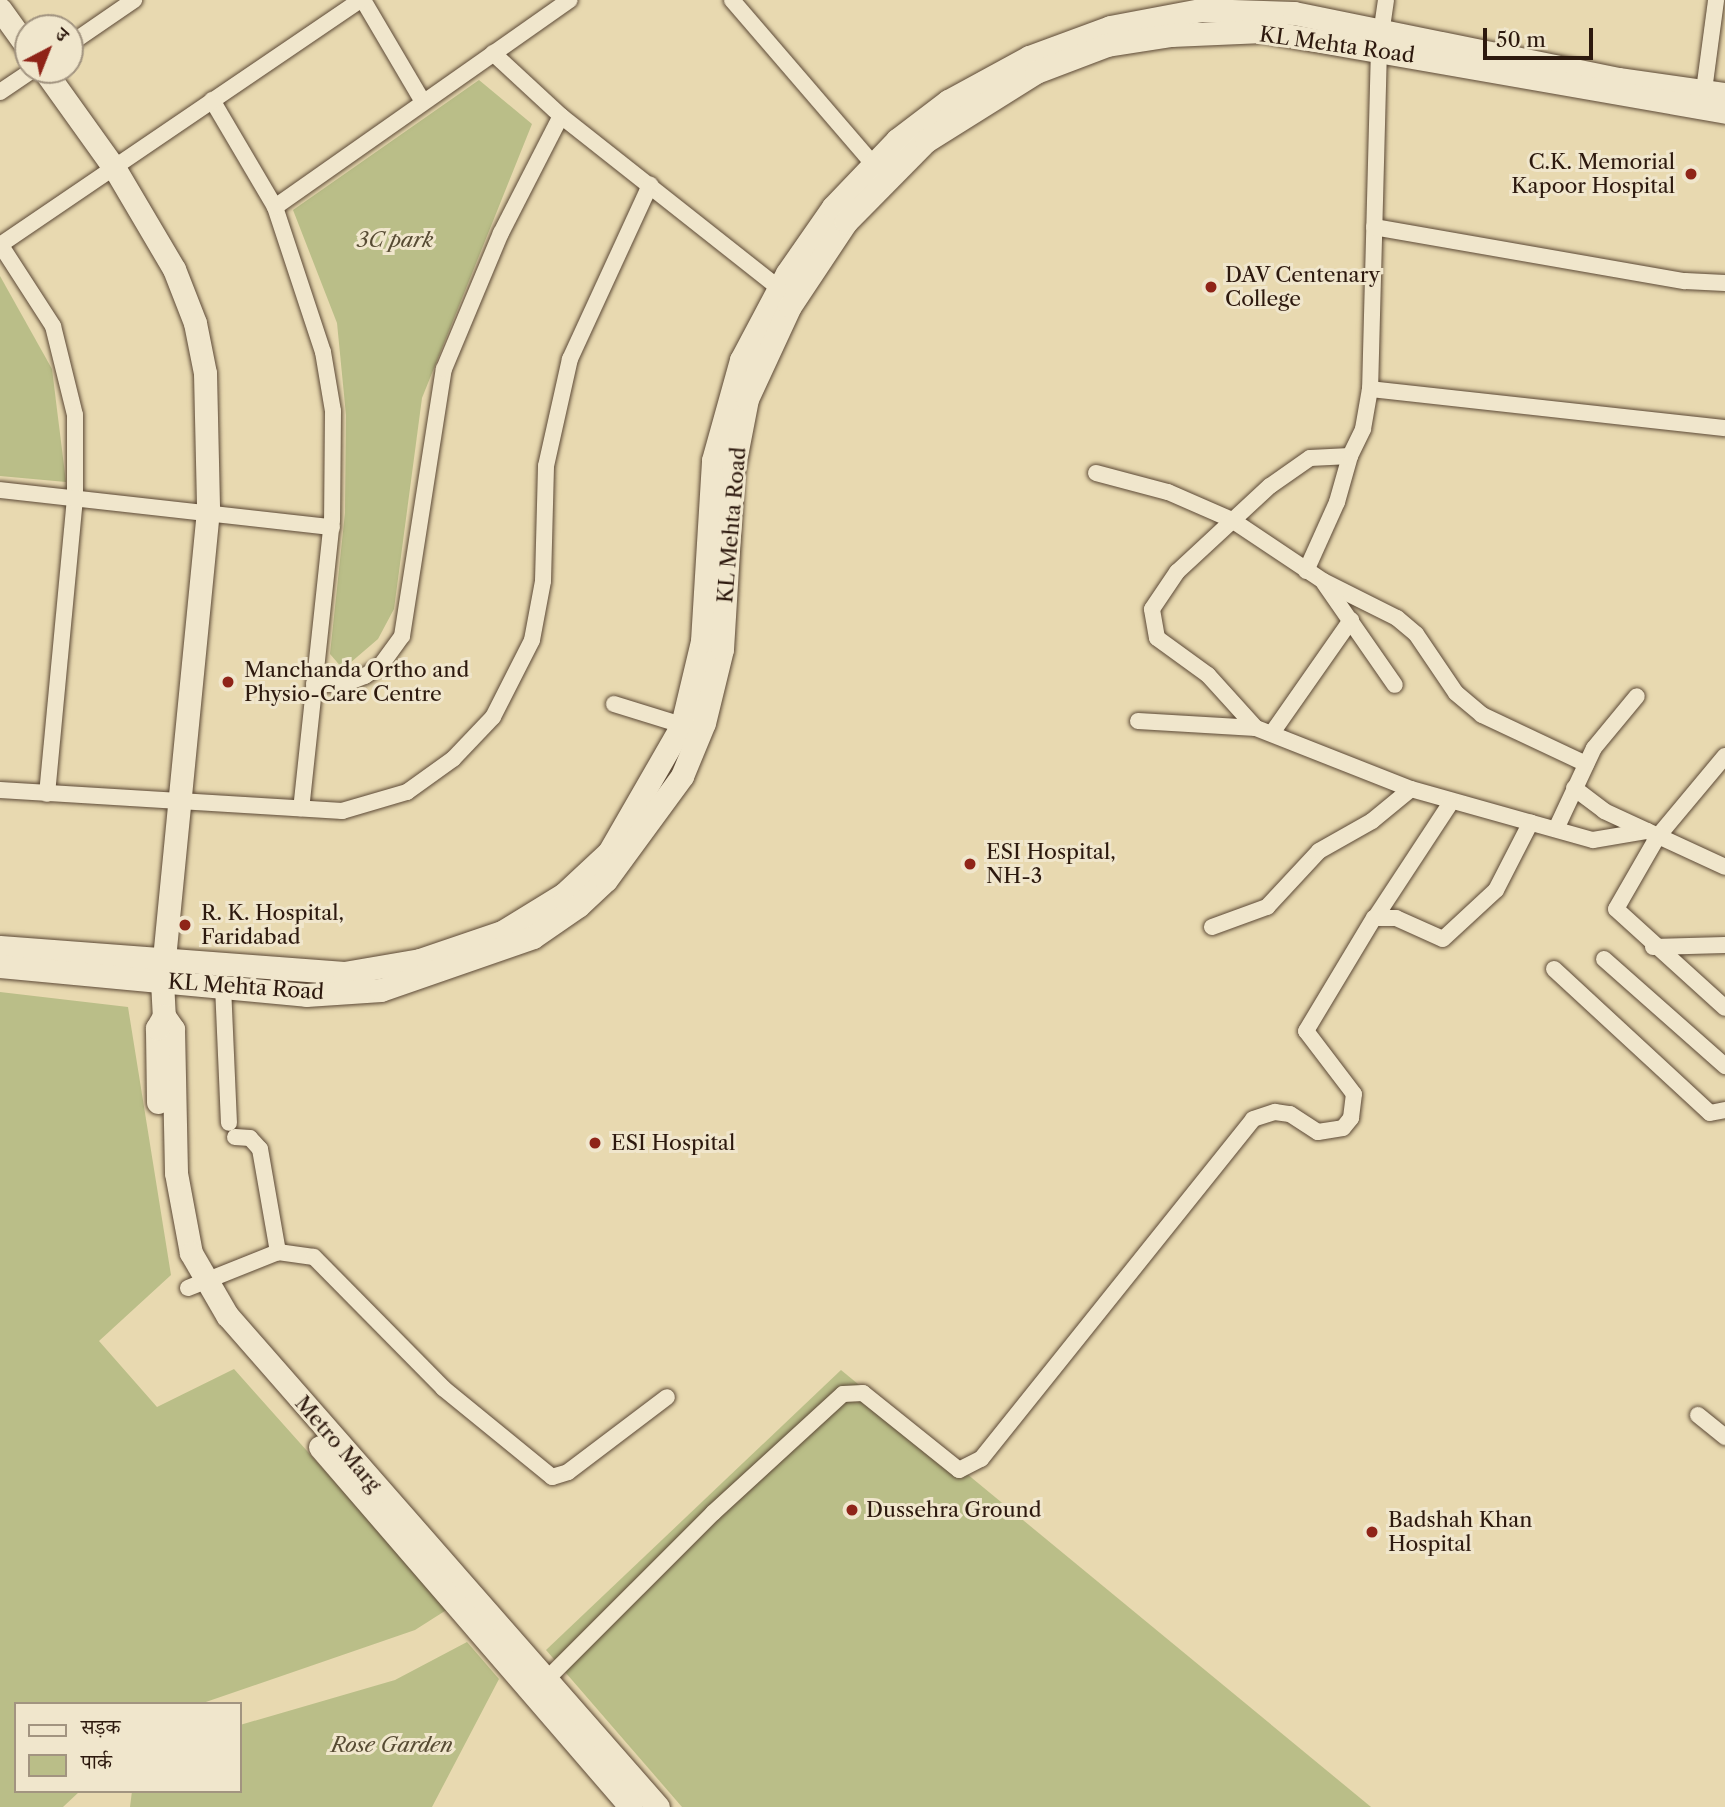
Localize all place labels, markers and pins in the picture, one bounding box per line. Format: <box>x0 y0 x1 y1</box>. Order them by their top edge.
place label: C.K. Memorial Kapoor Hospital <box>1511 149 1675 199</box>
marker: C.K. Memorial Kapoor Hospital <box>1681 164 1701 184</box>
place label: DAV Centenary College <box>1225 262 1381 312</box>
marker: DAV Centenary College <box>1203 279 1219 295</box>
place label: Manchanda Ortho and Physio-Care Centre <box>244 657 469 707</box>
marker: Manchanda Ortho and Physio-Care Centre <box>218 672 238 692</box>
place label: ESI Hospital, NH-3 <box>986 839 1116 889</box>
marker: ESI Hospital, NH-3 <box>960 854 980 874</box>
place label: R. K. Hospital, Faridabad <box>201 900 344 950</box>
marker: R. K. Hospital, Faridabad <box>175 915 195 935</box>
place label: ESI Hospital <box>611 1130 735 1156</box>
marker: ESI Hospital <box>585 1133 605 1153</box>
place label: Dussehra Ground <box>866 1497 1042 1523</box>
marker: Dussehra Ground <box>844 1502 860 1518</box>
place label: Badshah Khan Hospital <box>1388 1507 1532 1557</box>
marker: Badshah Khan Hospital <box>1362 1522 1382 1542</box>

